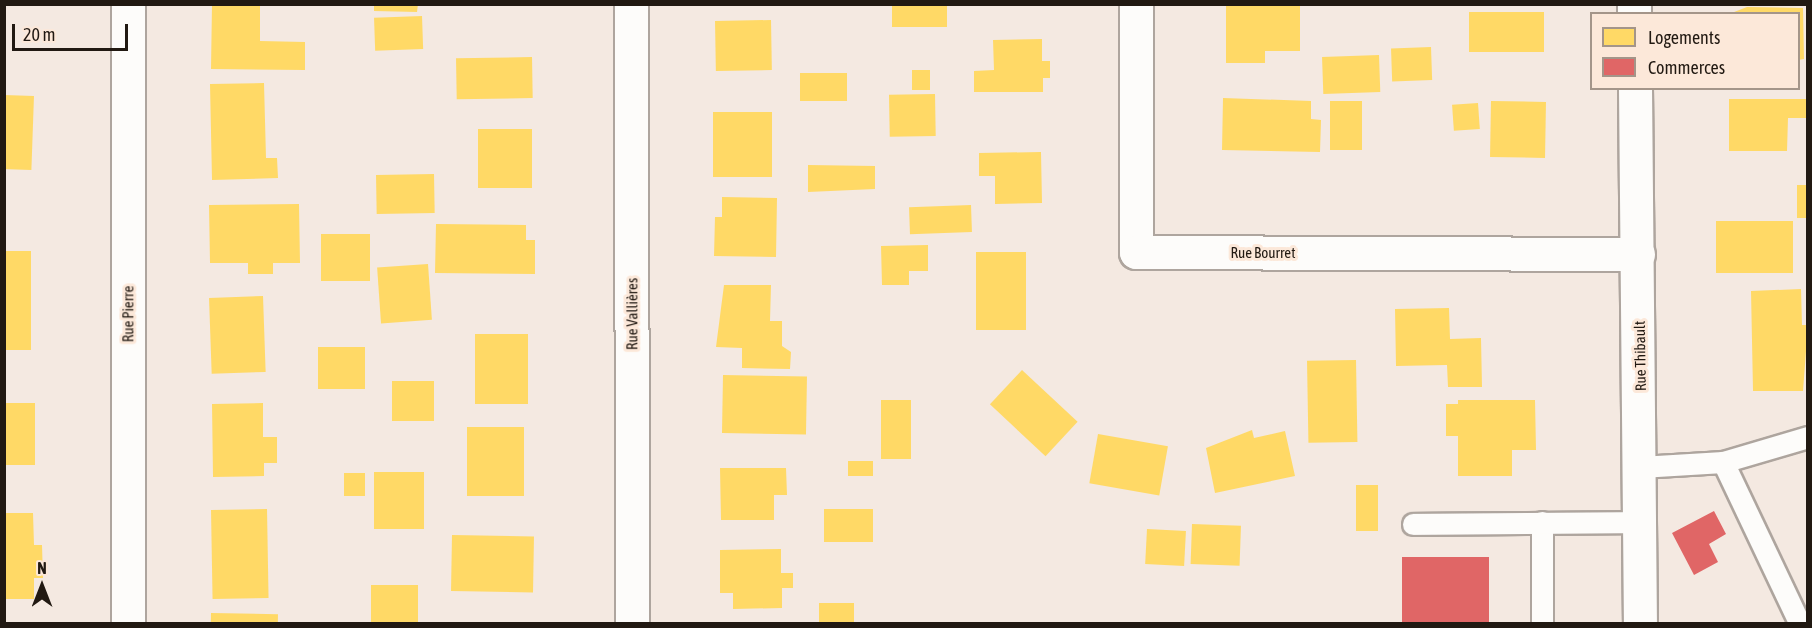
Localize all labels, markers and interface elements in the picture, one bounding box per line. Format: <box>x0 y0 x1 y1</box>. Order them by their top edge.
scale bar <box>15 12 130 50</box>
legend <box>1590 12 1800 90</box>
text: 20 m <box>23 24 55 45</box>
text: Logements <box>1648 27 1720 48</box>
text: Commerces <box>1648 57 1725 78</box>
street label: Rue Bourret <box>1231 244 1295 262</box>
street label: Rue Vallières <box>623 278 641 350</box>
street label: Rue Pierre <box>119 286 137 342</box>
street label: Rue Thibault <box>1630 321 1650 391</box>
north arrow <box>12 556 72 616</box>
text: N <box>37 559 47 577</box>

